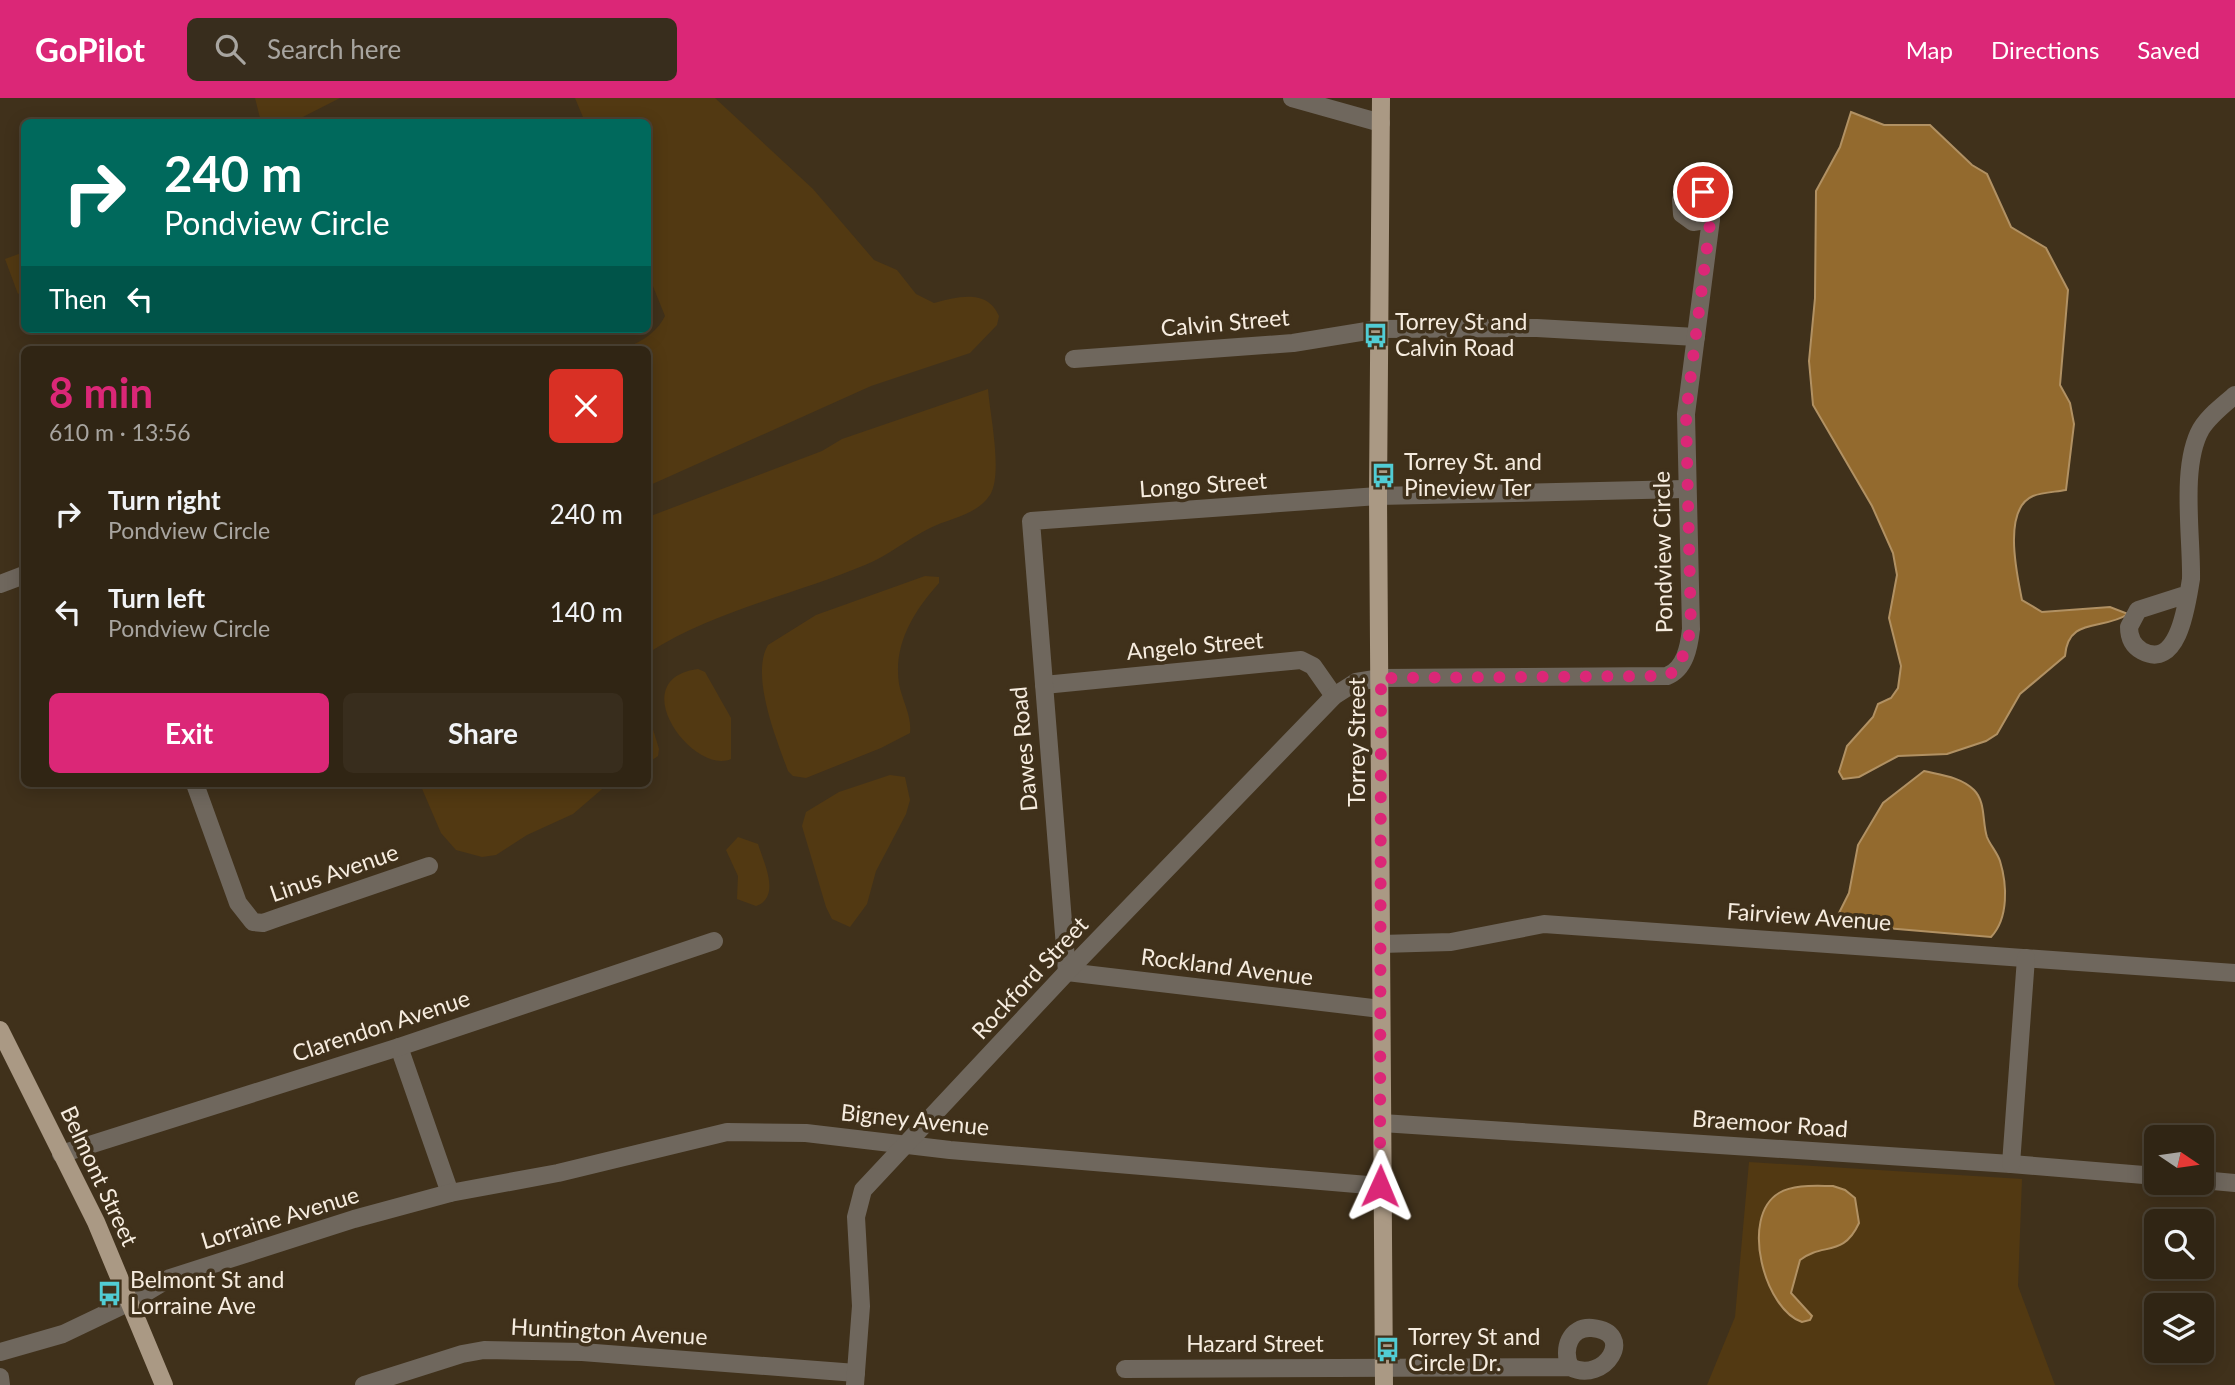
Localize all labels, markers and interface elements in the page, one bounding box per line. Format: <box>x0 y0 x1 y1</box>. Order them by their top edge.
search box <box>187 18 677 81</box>
text: GoPilot <box>35 29 145 69</box>
icon: search <box>211 30 249 68</box>
text: Search here <box>267 33 401 65</box>
text: Map <box>1906 35 1953 64</box>
text: Directions <box>1991 35 2099 64</box>
text: Saved <box>2137 35 2200 64</box>
text: 240 m <box>164 144 302 202</box>
icon: right <box>49 147 140 238</box>
pin <box>1673 162 1733 222</box>
icon: arrive <box>1684 173 1722 211</box>
text: Pondview Circle <box>164 203 390 242</box>
icon: left <box>121 280 159 318</box>
text: Then <box>49 283 107 315</box>
street label: Calvin Street <box>1159 302 1291 342</box>
place label: Torrey St and Calvin Road <box>1395 307 1527 361</box>
bus stop icon: Torrey St and Calvin Road <box>1361 321 1389 349</box>
text: 8 min <box>49 367 153 417</box>
button: close <box>549 369 623 443</box>
text: 610 m · 13:56 <box>49 418 191 446</box>
place label: Torrey St. and Pineview Ter <box>1404 447 1542 501</box>
bus stop icon: Torrey St. and Pineview Ter <box>1370 461 1398 489</box>
street label: Longo Street <box>1138 466 1269 502</box>
street label: Pondview Circle <box>1647 471 1677 633</box>
text: Turn right <box>108 484 221 516</box>
icon: right <box>49 495 87 533</box>
text: 240 m <box>550 498 623 530</box>
text: Pondview Circle <box>108 516 270 544</box>
text: Turn left <box>108 582 205 614</box>
icon: left <box>49 593 87 631</box>
text: 140 m <box>550 596 623 628</box>
text: Pondview Circle <box>108 614 270 642</box>
street label: Angelo Street <box>1125 625 1265 665</box>
street label: Torrey Street <box>1342 676 1370 807</box>
street label: Dawes Road <box>1004 685 1042 813</box>
button: Exit <box>49 693 329 773</box>
button: Share <box>343 693 623 773</box>
street label: Linus Avenue <box>266 837 402 907</box>
street label: Fairview Avenue <box>1726 896 1892 936</box>
street label: Rockford Street <box>965 910 1094 1044</box>
street label: Rockland Avenue <box>1139 942 1315 990</box>
street label: Clarendon Avenue <box>288 983 473 1067</box>
street label: Bigney Avenue <box>839 1097 991 1141</box>
street label: Belmont Street <box>55 1101 145 1251</box>
street label: Braemoor Road <box>1691 1104 1849 1142</box>
north arrow <box>2144 1125 2214 1195</box>
map controls <box>2144 1125 2214 1363</box>
position arrow <box>1343 1149 1417 1223</box>
street label: Lorraine Avenue <box>197 1180 362 1254</box>
button: search <box>2144 1209 2214 1279</box>
place label: Belmont St and Lorraine Ave <box>130 1265 284 1319</box>
bus stop icon: Belmont St and Lorraine Ave <box>96 1279 124 1307</box>
button: layers <box>2144 1293 2214 1363</box>
street label: Huntington Avenue <box>510 1312 708 1350</box>
place label: Torrey St and Circle Dr. <box>1408 1322 1540 1376</box>
street label: Hazard Street <box>1186 1329 1325 1357</box>
bus stop icon: Torrey St and Circle Dr. <box>1374 1336 1402 1364</box>

